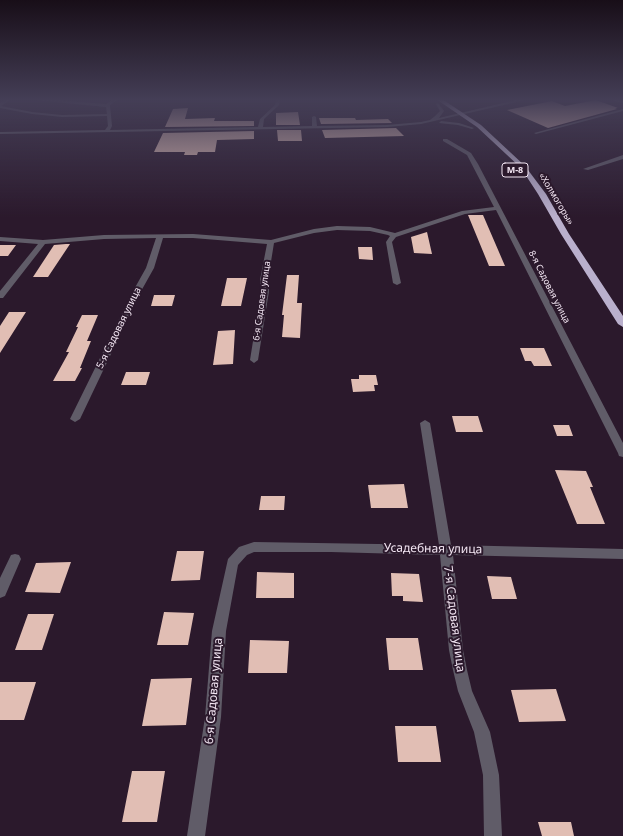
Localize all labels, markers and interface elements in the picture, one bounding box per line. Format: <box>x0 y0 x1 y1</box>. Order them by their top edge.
road number: М-8 <box>502 163 528 177</box>
street label: «Холмогоры» <box>536 171 576 227</box>
street label: 8-я Садовая улица <box>526 249 572 325</box>
street label: 6-я Садовая улица <box>251 260 273 342</box>
street label: 5-я Садовая улица <box>94 285 144 371</box>
street label: Усадебная улица <box>384 541 482 557</box>
street label: 7-я Садовая улица <box>440 565 468 673</box>
street label: 6-я Садовая улица <box>202 637 226 745</box>

